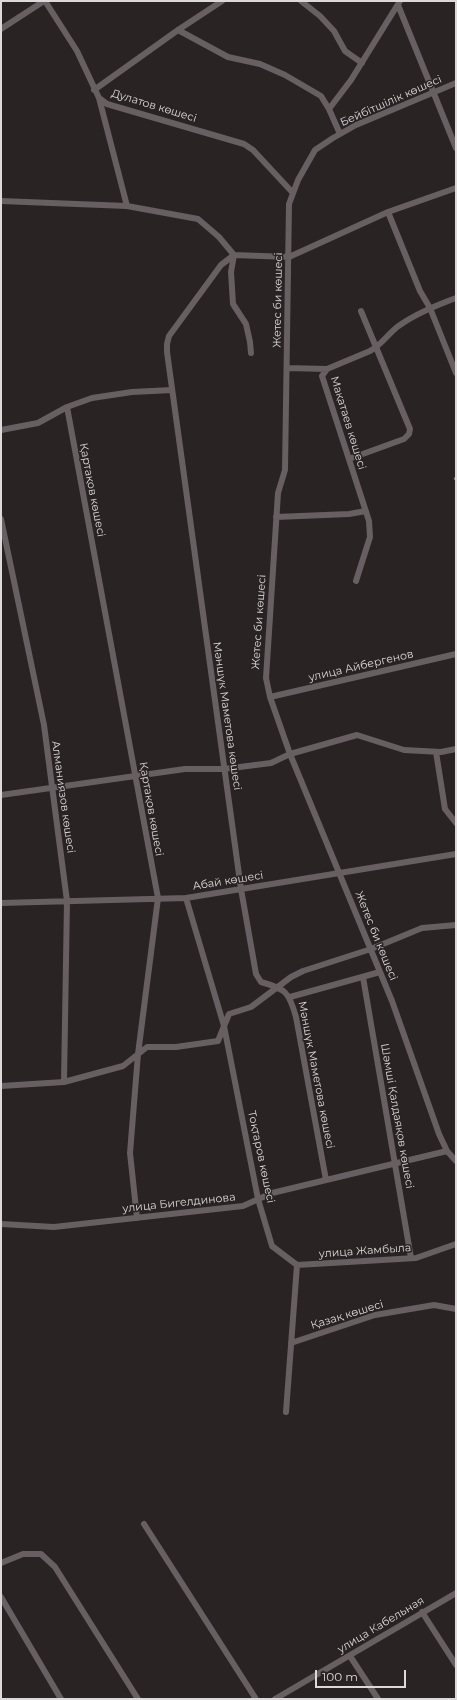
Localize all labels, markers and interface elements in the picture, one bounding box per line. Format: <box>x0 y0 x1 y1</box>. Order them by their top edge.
street label: Бейбітшілік көшесі <box>338 73 444 129</box>
street label: Дулатов көшесі <box>110 87 198 125</box>
street label: Жетес би көшесі <box>271 252 285 348</box>
street label: Мақатаев көшесі <box>327 375 369 471</box>
street label: Қартақов көшесі <box>76 442 108 538</box>
street label: Жетес би көшесі <box>249 574 269 670</box>
street label: Мәншүк Маметова көшесі <box>210 641 244 791</box>
street label: улица Айбергенов <box>307 647 415 685</box>
street label: Алманиязов көшесі <box>49 740 77 854</box>
street label: Қартақов көшесі <box>136 761 166 857</box>
street label: Абай көшесі <box>192 869 264 893</box>
street label: Жетес би көшесі <box>352 889 400 983</box>
street label: Мәншүк Маметова көшесі <box>295 1000 337 1150</box>
street label: Шәмші Қалдаяқов көшесі <box>378 1042 416 1190</box>
street label: Тоқтаров көшесі <box>245 1110 277 1204</box>
street label: улица Бигелдинова <box>122 1190 236 1216</box>
street label: улица Жамбыла <box>318 1241 412 1261</box>
street label: Қазақ көшесі <box>309 1298 385 1332</box>
street label: улица Кабельная <box>335 1594 427 1656</box>
scale bar <box>317 1662 408 1688</box>
text: 100 m <box>322 1669 358 1684</box>

